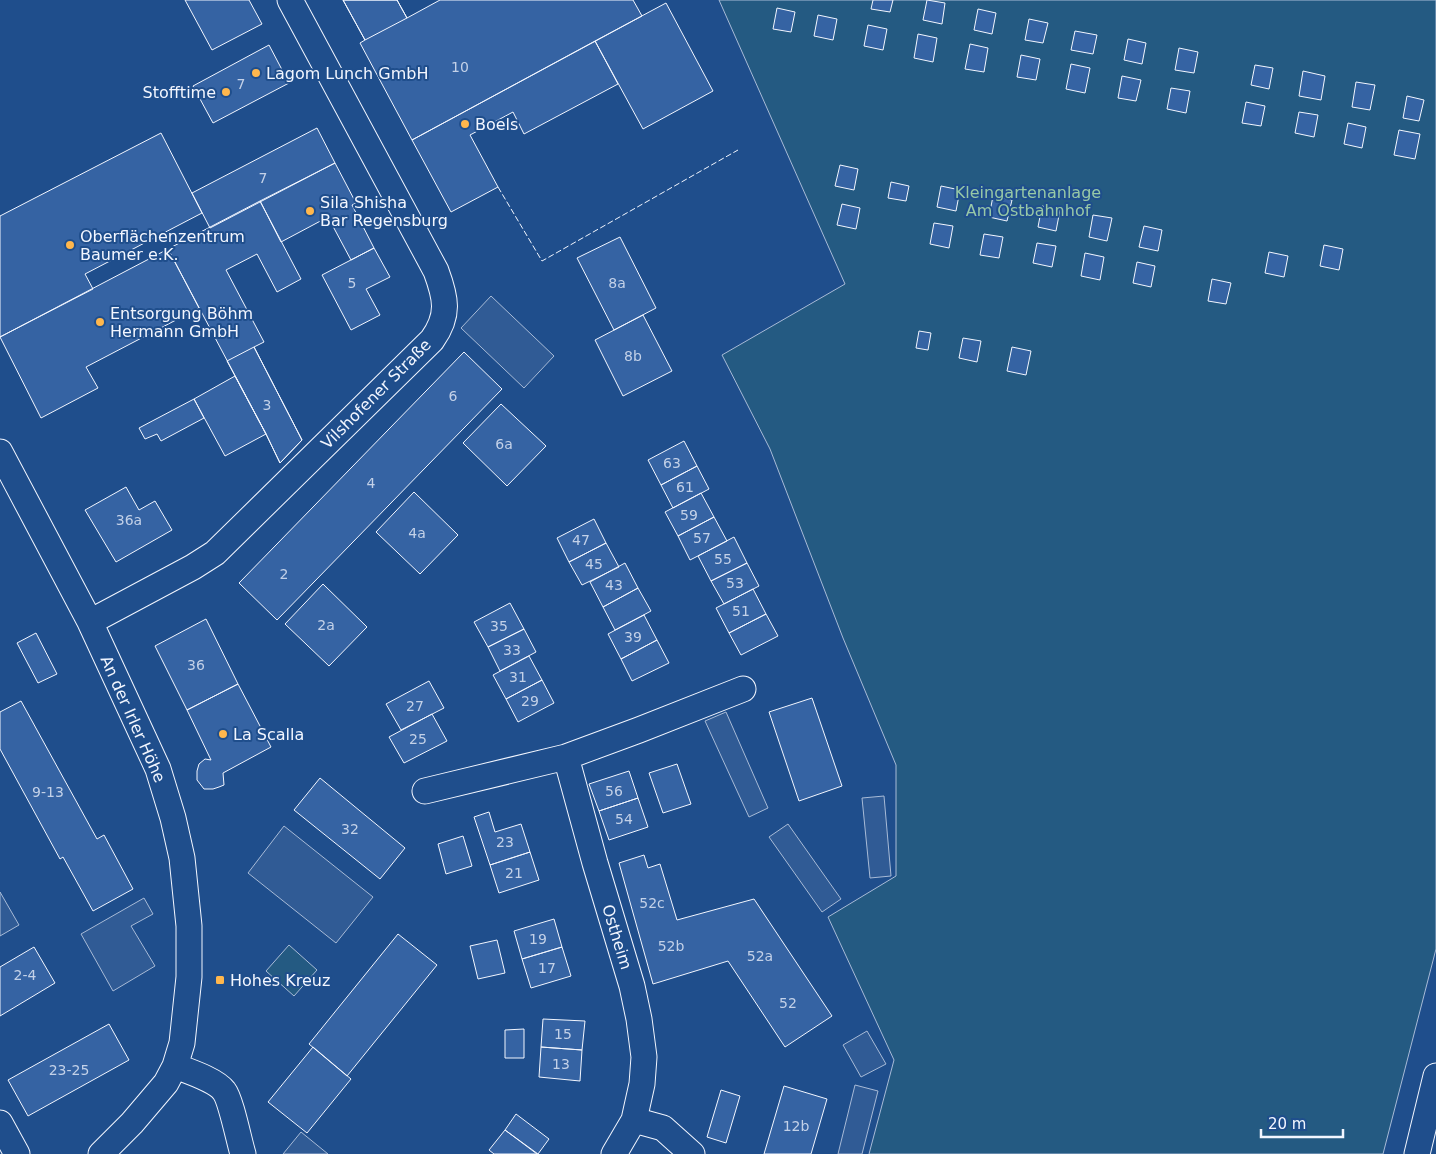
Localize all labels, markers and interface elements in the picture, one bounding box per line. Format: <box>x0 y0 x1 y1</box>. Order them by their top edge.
house number: 10 <box>451 59 469 75</box>
place label: Lagom Lunch GmbH <box>266 64 428 83</box>
marker: Lagom Lunch GmbH <box>250 67 262 79</box>
house number: 7 <box>237 76 245 92</box>
place label: Stofftime <box>143 83 216 102</box>
marker: Stofftime <box>220 86 232 98</box>
place label: Boels <box>475 115 518 134</box>
marker: Boels <box>459 118 471 130</box>
house number: 7 <box>259 170 267 186</box>
park label: Kleingartenanlage Am Ostbahnhof <box>955 183 1101 220</box>
place label: Sila Shisha Bar Regensburg <box>320 193 448 230</box>
marker: Sila Shisha Bar Regensburg <box>304 205 316 217</box>
place label: Oberflächenzentrum Baumer e.K. <box>80 227 245 264</box>
marker: Oberflächenzentrum Baumer e.K. <box>64 239 76 251</box>
house number: 5 <box>348 275 356 291</box>
house number: 8a <box>608 275 626 291</box>
place label: Entsorgung Böhm Hermann GmbH <box>110 304 253 341</box>
marker: Entsorgung Böhm Hermann GmbH <box>94 316 106 328</box>
street label: Vilshofener Straße <box>317 335 435 453</box>
house number: 8b <box>624 348 642 364</box>
house number: 6 <box>449 388 458 404</box>
house number: 3 <box>263 397 271 413</box>
house number: 6a <box>495 436 513 452</box>
house number: 63 <box>663 455 681 471</box>
house number: 4 <box>367 475 376 491</box>
house number: 61 <box>676 479 694 495</box>
house number: 59 <box>680 507 698 523</box>
house number: 36a <box>116 512 142 528</box>
house number: 4a <box>408 525 426 541</box>
house number: 57 <box>693 530 711 546</box>
house number: 47 <box>572 532 590 548</box>
house number: 55 <box>714 551 732 567</box>
house number: 45 <box>585 556 603 572</box>
house number: 2 <box>280 566 288 582</box>
house number: 53 <box>726 575 744 591</box>
house number: 43 <box>605 577 623 593</box>
house number: 51 <box>732 603 750 619</box>
house number: 2a <box>317 617 335 633</box>
house number: 35 <box>490 618 508 634</box>
house number: 39 <box>624 629 642 645</box>
house number: 33 <box>503 642 521 658</box>
street label: An der Irler Höhe <box>96 653 170 785</box>
house number: 36 <box>187 657 205 673</box>
house number: 31 <box>509 669 527 685</box>
house number: 29 <box>521 693 539 709</box>
house number: 27 <box>406 698 424 714</box>
place label: La Scalla <box>233 725 304 744</box>
marker: La Scalla <box>217 728 229 740</box>
house number: 25 <box>409 731 427 747</box>
house number: 56 <box>605 783 623 799</box>
house number: 9-13 <box>32 784 64 800</box>
house number: 54 <box>615 811 633 827</box>
house number: 32 <box>341 821 359 837</box>
house number: 23 <box>496 834 514 850</box>
house number: 21 <box>505 865 523 881</box>
house number: 52c <box>639 895 665 911</box>
street label: Ostheim <box>598 902 636 972</box>
house number: 19 <box>529 931 547 947</box>
house number: 52b <box>658 938 684 954</box>
house number: 52a <box>747 948 773 964</box>
house number: 17 <box>538 960 556 976</box>
house number: 2-4 <box>14 967 37 983</box>
place label: Hohes Kreuz <box>230 971 330 990</box>
marker: Hohes Kreuz <box>214 974 226 986</box>
house number: 52 <box>779 995 797 1011</box>
house number: 15 <box>554 1026 572 1042</box>
house number: 13 <box>552 1056 570 1072</box>
house number: 23-25 <box>49 1062 89 1078</box>
scale bar <box>1261 1106 1344 1138</box>
text: 20 m <box>1268 1115 1306 1133</box>
house number: 12b <box>783 1118 809 1134</box>

